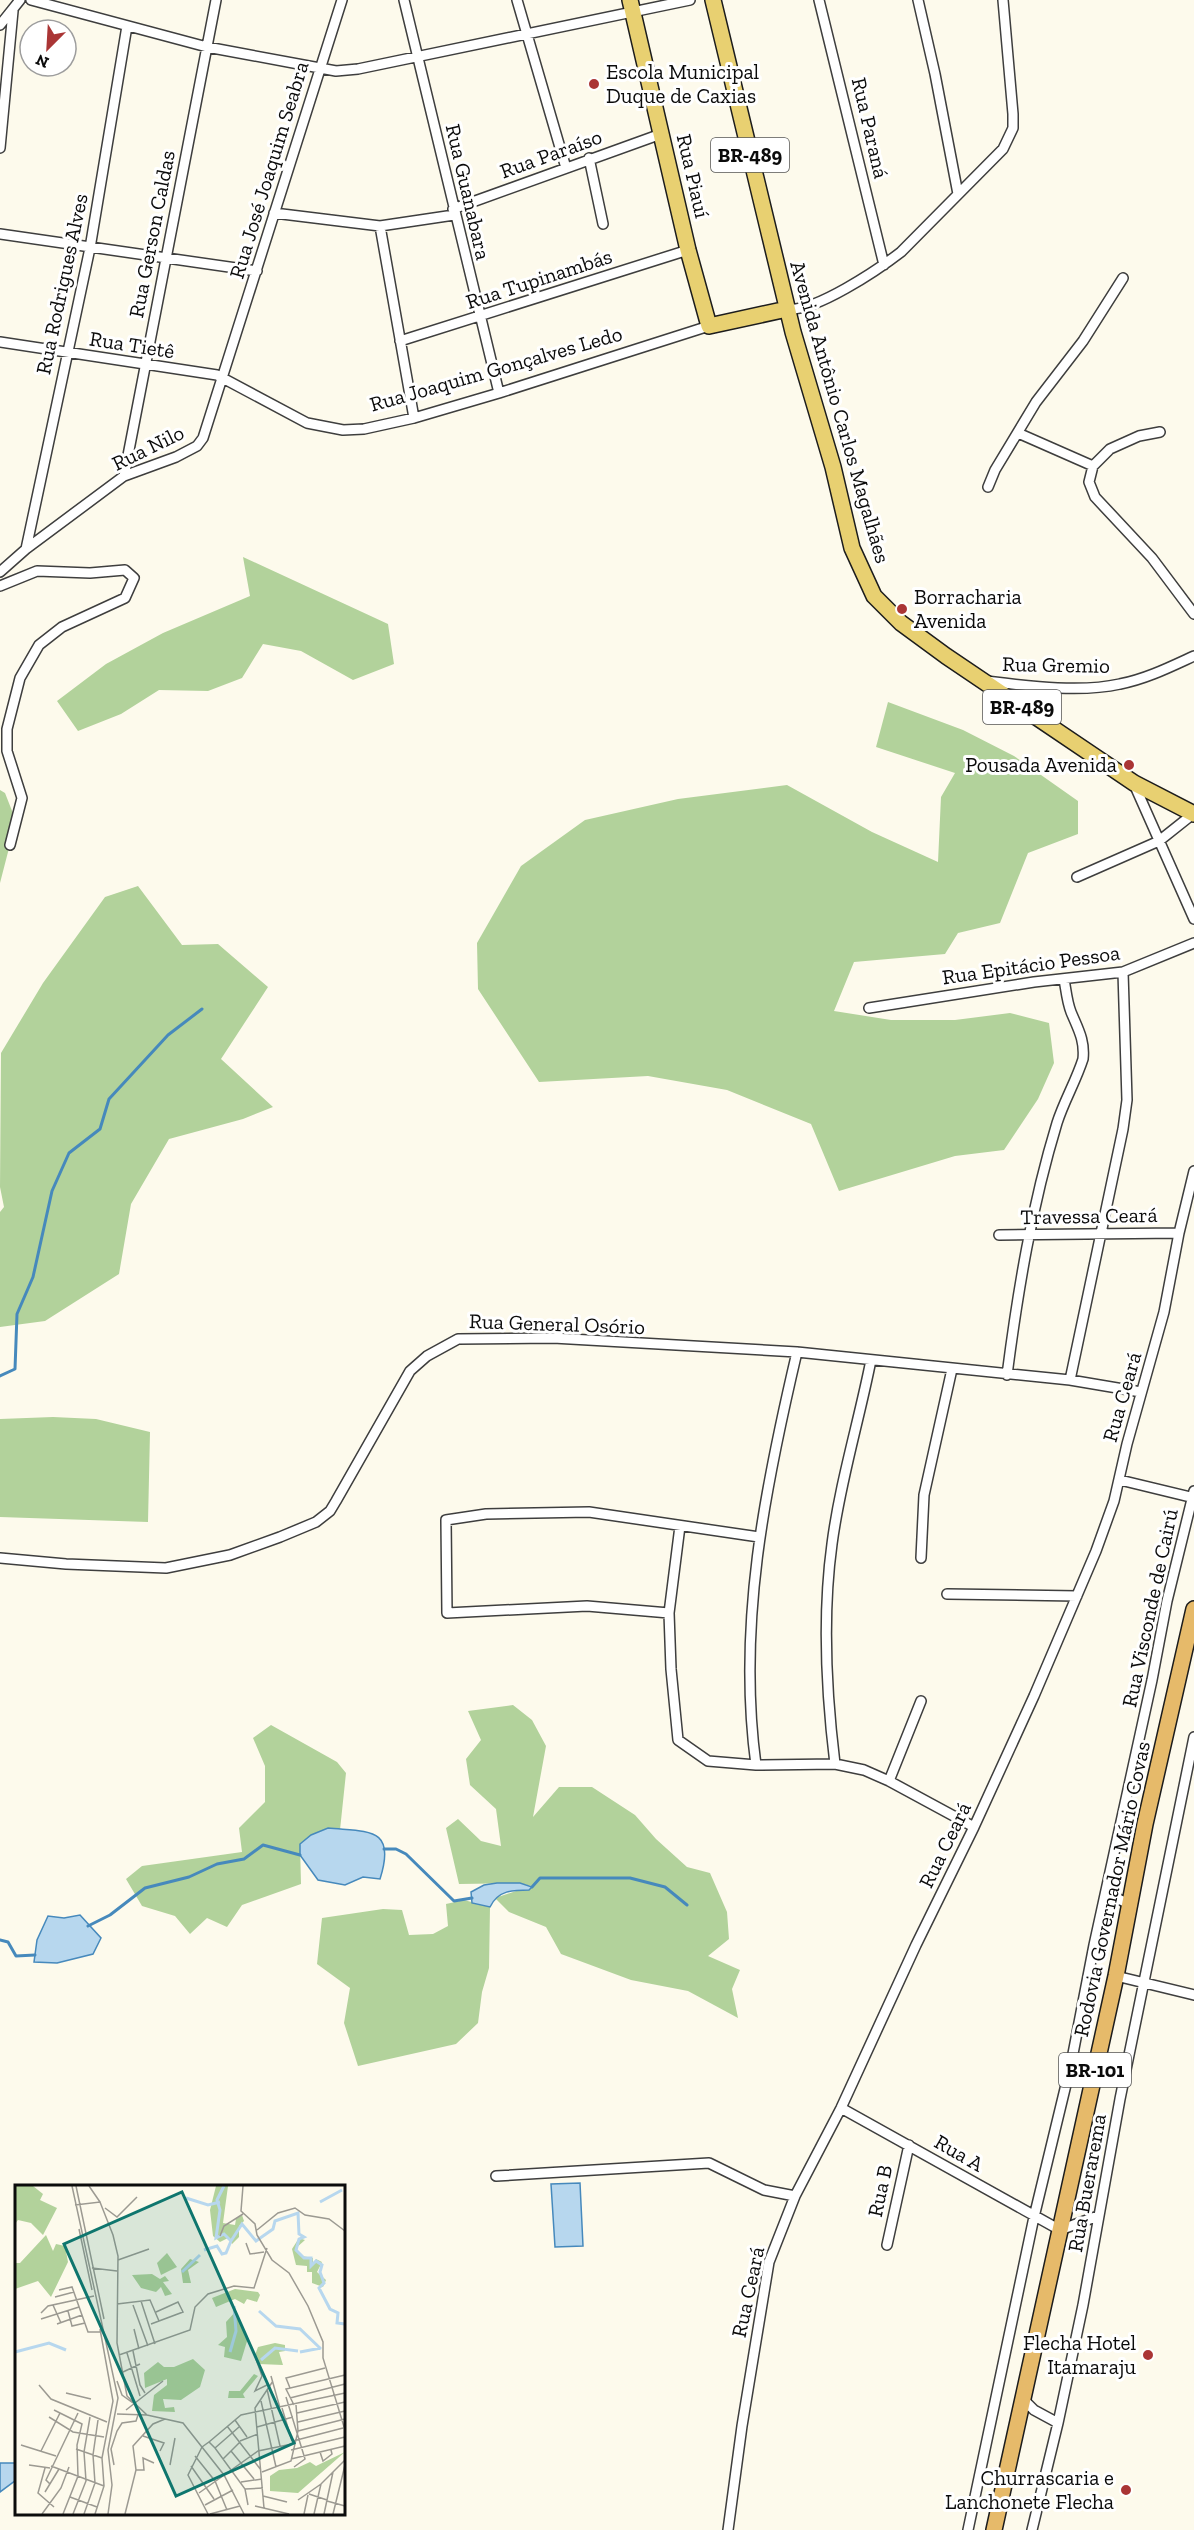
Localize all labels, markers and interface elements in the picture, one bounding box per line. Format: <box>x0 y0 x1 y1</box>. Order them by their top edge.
north arrow <box>18 18 78 78</box>
text: N <box>33 50 52 72</box>
street label: Rua José Joaquim Seabra <box>224 58 313 281</box>
place label: Escola Municipal Duque de Caxias <box>606 59 760 108</box>
street label: Rua Paraná <box>847 75 894 181</box>
marker: Escola Municipal Duque de Caxias <box>587 77 601 91</box>
street label: Rua Guanabara <box>441 122 496 262</box>
street label: Rua Paraíso <box>496 124 605 183</box>
street label: Rua Piauí <box>672 131 715 220</box>
road number: BR-489 <box>711 138 789 172</box>
street label: Rua Gerson Caldas <box>123 148 180 320</box>
street label: Rua Rodrigues Alves <box>30 191 93 377</box>
street label: Rua Tupinambás <box>463 243 615 314</box>
street label: Avenida Antônio Carlos Magalhães <box>785 258 896 566</box>
street label: Rua Joaquim Gonçalves Ledo <box>367 320 625 417</box>
street label: Rua Tietê <box>88 325 176 364</box>
street label: Rua Nilo <box>108 419 188 476</box>
place label: Borracharia Avenida <box>914 584 1022 633</box>
marker: Borracharia Avenida <box>895 602 909 616</box>
street label: Rua Gremio <box>1002 651 1110 678</box>
road number: BR-489 <box>983 690 1061 724</box>
place label: Pousada Avenida <box>965 752 1117 777</box>
marker: Pousada Avenida <box>1122 758 1136 772</box>
street label: Rua Epitácio Pessoa <box>940 940 1121 989</box>
street label: Travessa Ceará <box>1020 1202 1158 1229</box>
street label: Rua General Osório <box>469 1308 645 1339</box>
street label: Rua Ceará <box>1097 1349 1146 1445</box>
street label: Rua Visconde de Cairú <box>1116 1506 1183 1709</box>
street label: Rodovia Governador Mário Covas <box>1068 1739 1155 2039</box>
street label: Rua Ceará <box>913 1798 976 1892</box>
road number: BR-101 <box>1059 2053 1131 2087</box>
street label: Rua Buerarema <box>1062 2112 1111 2254</box>
street label: Rua A <box>930 2129 989 2177</box>
street label: Rua B <box>862 2163 897 2219</box>
inset map <box>15 2185 345 2515</box>
street label: Rua Ceará <box>726 2244 769 2340</box>
place label: Flecha Hotel Itamaraju <box>1023 2330 1136 2380</box>
marker: Flecha Hotel Itamaraju <box>1141 2348 1155 2362</box>
place label: Churrascaria e Lanchonete Flecha <box>945 2465 1114 2514</box>
marker: Churrascaria e Lanchonete Flecha <box>1119 2483 1133 2497</box>

